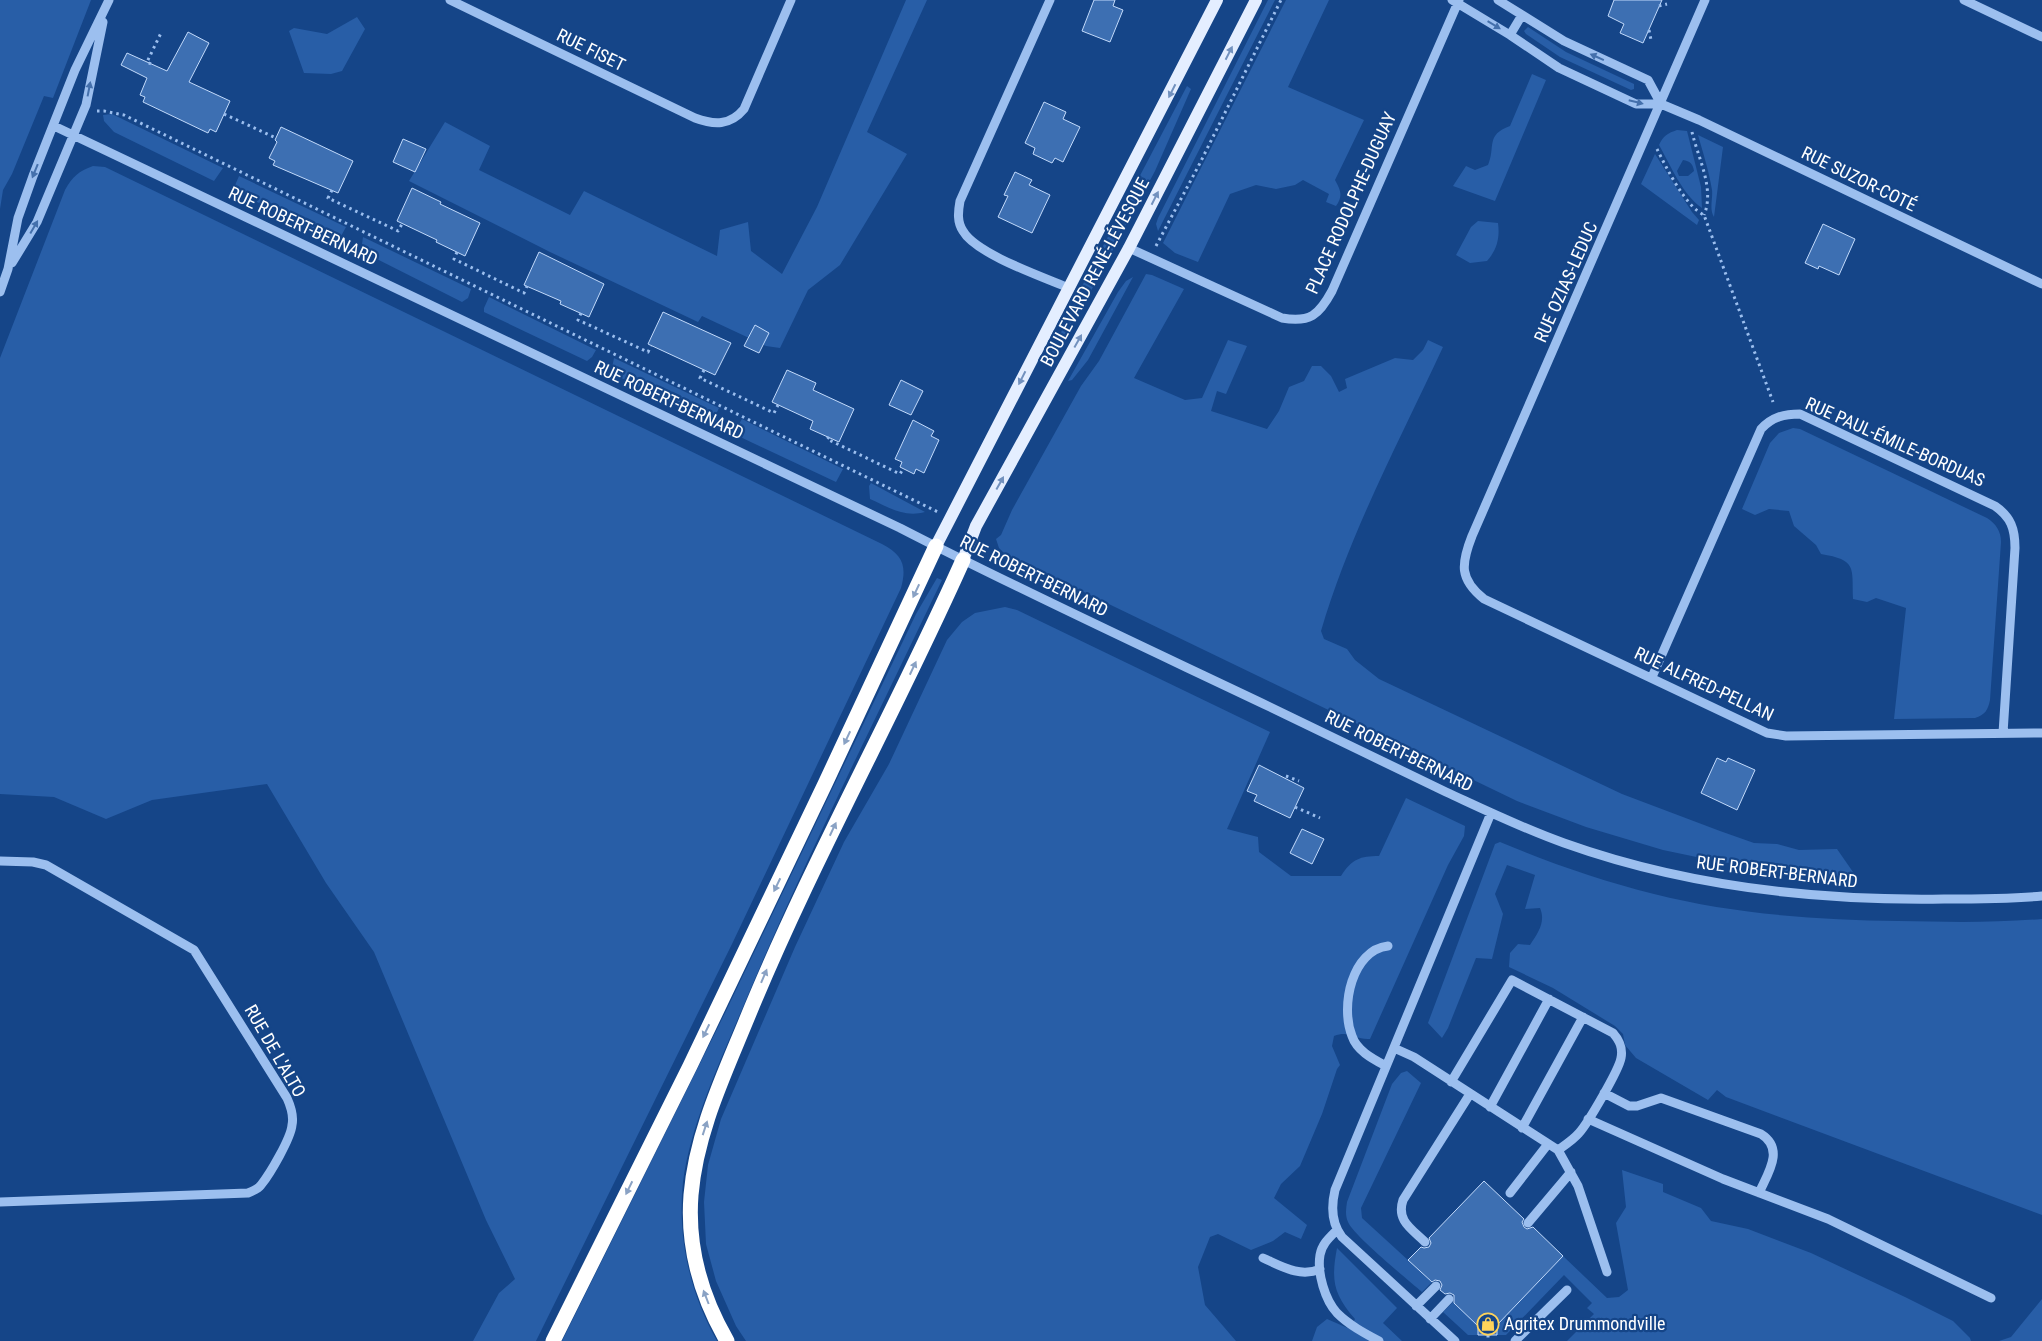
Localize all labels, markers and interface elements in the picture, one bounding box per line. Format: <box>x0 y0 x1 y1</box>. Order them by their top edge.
one-way arrow <box>1487 21 1500 30</box>
street label: RUE FISET <box>553 24 629 75</box>
one-way arrow <box>1225 46 1233 60</box>
one-way arrow <box>1590 53 1604 61</box>
one-way arrow <box>85 82 93 97</box>
one-way arrow <box>1168 83 1176 98</box>
one-way arrow <box>1628 98 1644 106</box>
street label: PLACE RODOLPHE-DUGUAY <box>1301 108 1400 297</box>
street label: RUE SUZOR-COTÉ <box>1798 142 1920 215</box>
one-way arrow <box>31 163 39 178</box>
street label: BOULEVARD RENÉ-LÉVESQUE <box>1036 174 1153 370</box>
street label: RUE ROBERT-BERNARD <box>225 182 381 269</box>
one-way arrow <box>1151 191 1159 205</box>
street label: RUE OZIAS-LEDUC <box>1530 218 1602 345</box>
one-way arrow <box>29 221 38 234</box>
one-way arrow <box>1074 334 1082 348</box>
street label: RUE ROBERT-BERNARD <box>591 356 747 443</box>
one-way arrow <box>1018 371 1026 386</box>
street label: RUE PAUL-ÉMILE-BORDUAS <box>1802 393 1988 491</box>
one-way arrow <box>996 476 1004 491</box>
street label: RUE ROBERT-BERNARD <box>957 531 1112 621</box>
one-way arrow <box>912 584 920 598</box>
street label: RUE ALFRED-PELLAN <box>1631 642 1777 725</box>
one-way arrow <box>909 661 917 675</box>
street label: RUE ROBERT-BERNARD <box>1322 706 1477 796</box>
one-way arrow <box>842 731 850 745</box>
one-way arrow <box>829 822 837 836</box>
street label: RUE ROBERT-BERNARD <box>1695 851 1859 892</box>
one-way arrow <box>773 878 781 892</box>
one-way arrow <box>761 969 769 983</box>
street label: RUE DE L'ALTO <box>241 1001 310 1101</box>
one-way arrow <box>702 1024 710 1038</box>
one-way arrow <box>702 1120 709 1135</box>
one-way arrow <box>625 1181 633 1196</box>
one-way arrow <box>702 1289 710 1304</box>
shop icon: Agritex Drummondville <box>1476 1312 1500 1336</box>
place label: Agritex Drummondville <box>1504 1313 1665 1334</box>

